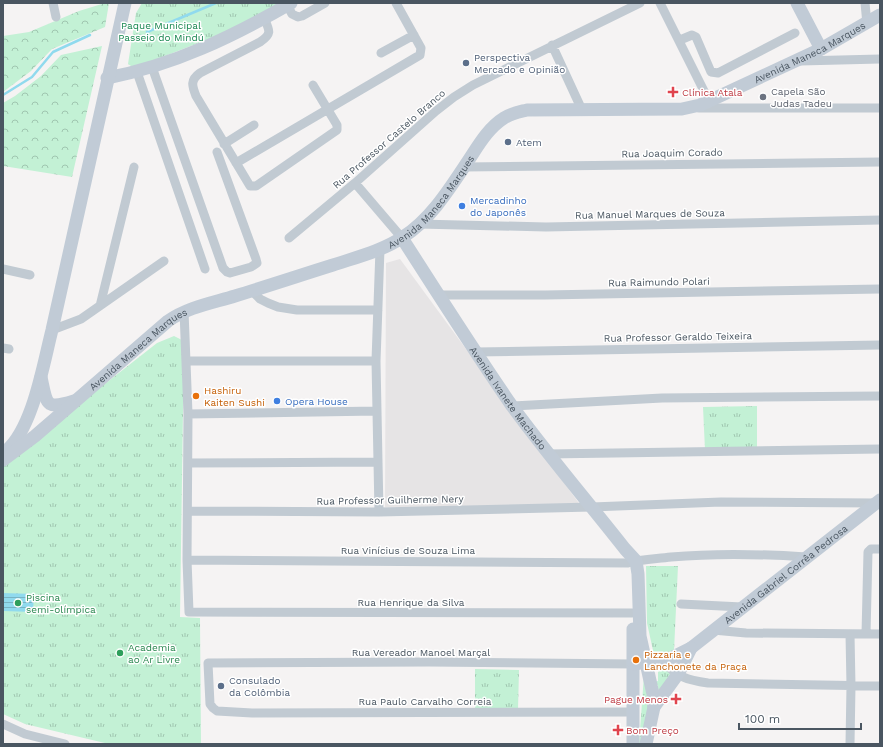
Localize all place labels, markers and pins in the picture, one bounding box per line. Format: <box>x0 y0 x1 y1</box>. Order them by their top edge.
place label: Perspectiva Mercado e Opinião <box>474 52 565 75</box>
marker: Perspectiva Mercado e Opinião <box>461 58 471 68</box>
marker: Clínica Atala <box>667 86 679 98</box>
place label: Capela São Judas Tadeu <box>771 86 832 109</box>
place label: Clínica Atala <box>682 87 743 98</box>
marker: Capela São Judas Tadeu <box>758 92 768 102</box>
marker: Atem <box>503 137 513 147</box>
place label: Atem <box>516 137 542 148</box>
place label: Mercadinho do Japonês <box>470 195 527 218</box>
marker: Mercadinho do Japonês <box>457 201 467 211</box>
place label: Hashiru Kaiten Sushi <box>204 385 265 408</box>
marker: Hashiru Kaiten Sushi <box>191 391 201 401</box>
marker: Opera House <box>272 396 282 406</box>
place label: Opera House <box>285 396 348 407</box>
place label: Piscina semi-olímpica <box>26 592 96 615</box>
marker: Piscina semi-olímpica <box>13 598 23 608</box>
place label: Academia ao Ar Livre <box>128 642 180 665</box>
marker: Academia ao Ar Livre <box>115 648 125 658</box>
place label: Pizzaria e Lanchonete da Praça <box>644 649 747 672</box>
marker: Pizzaria e Lanchonete da Praça <box>631 655 641 665</box>
place label: Consulado da Colômbia <box>229 675 290 698</box>
marker: Consulado da Colômbia <box>216 681 226 691</box>
place label: Pague Menos <box>604 694 668 705</box>
marker: Pague Menos <box>671 694 681 704</box>
marker: Bom Preço <box>613 725 623 735</box>
place label: Bom Preço <box>626 725 679 736</box>

